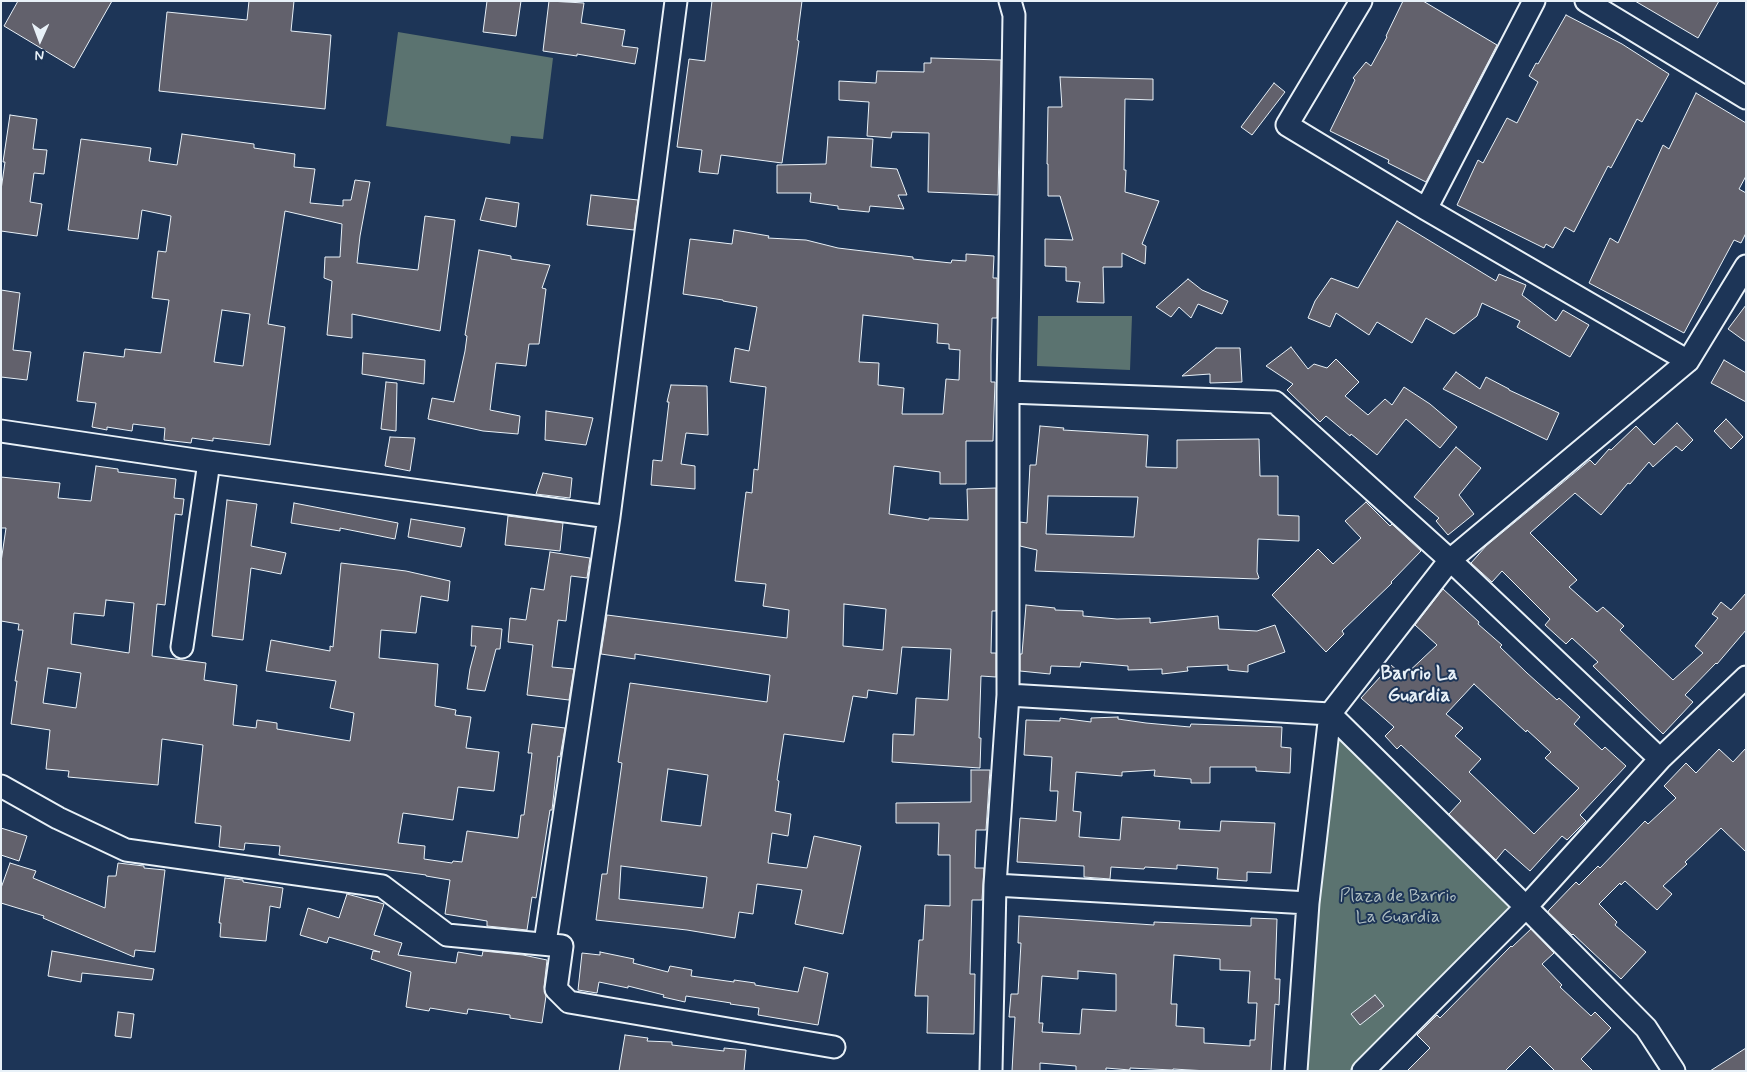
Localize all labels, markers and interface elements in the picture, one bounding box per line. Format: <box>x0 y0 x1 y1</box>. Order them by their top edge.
north arrow <box>15 15 65 65</box>
text: N <box>35 46 44 64</box>
district label: Barrio La Guardia <box>1381 664 1457 708</box>
park label: Plaza de Barrio La Guardia <box>1340 886 1456 929</box>

